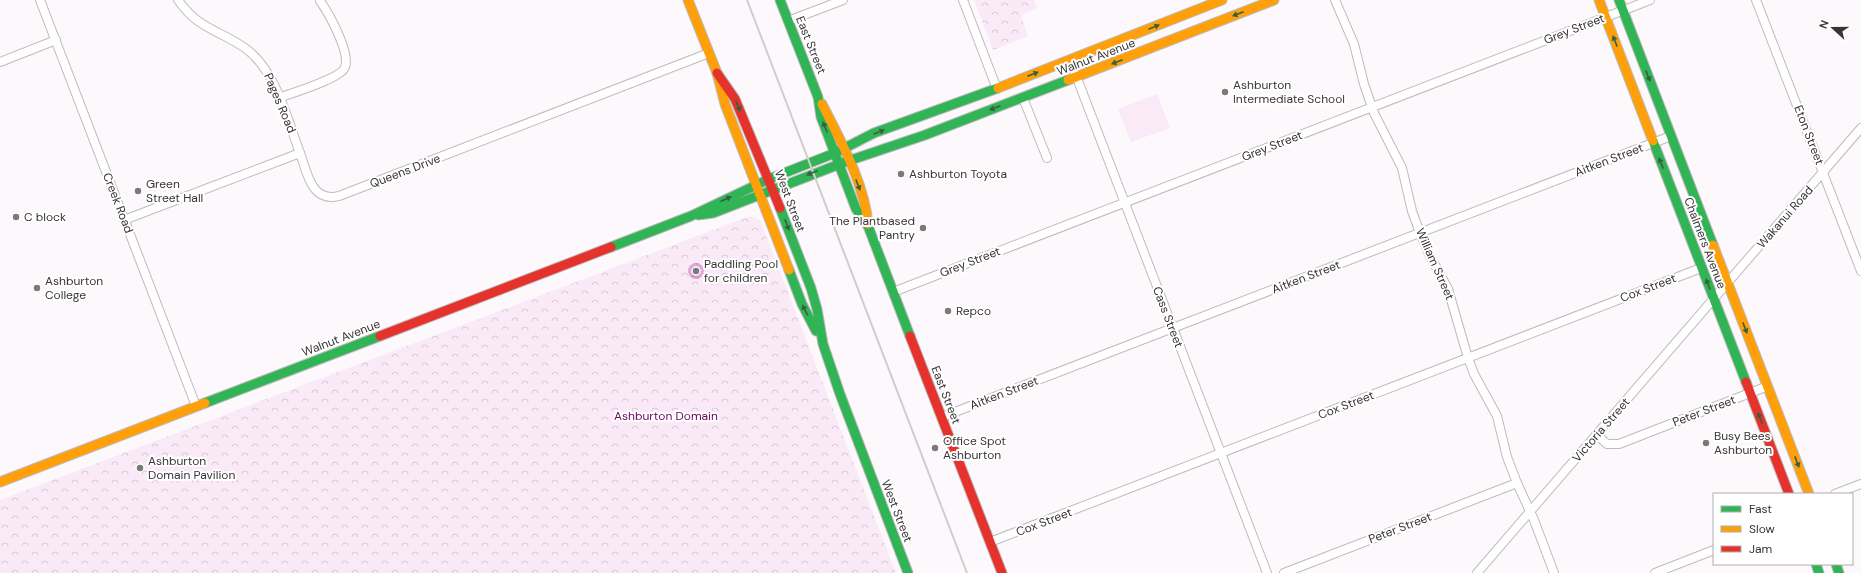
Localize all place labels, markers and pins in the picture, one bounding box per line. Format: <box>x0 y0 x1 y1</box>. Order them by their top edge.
place label: Ashburton Intermediate School <box>1233 77 1345 107</box>
marker: Ashburton Intermediate School <box>1220 87 1230 97</box>
place label: Ashburton Toyota <box>909 166 1007 182</box>
marker: Ashburton Toyota <box>896 169 906 179</box>
place label: Green Street Hall <box>146 176 203 206</box>
marker: Green Street Hall <box>133 186 143 196</box>
place label: C block <box>24 209 66 225</box>
marker: C block <box>11 212 21 222</box>
place label: The Plantbased Pantry <box>829 213 915 243</box>
marker: The Plantbased Pantry <box>918 223 928 233</box>
place label: Paddling Pool for children <box>704 256 778 286</box>
marker: Paddling Pool for children <box>691 266 701 276</box>
place label: Ashburton College <box>45 273 103 303</box>
marker: Ashburton College <box>32 283 42 293</box>
place label: Repco <box>956 303 991 319</box>
marker: Repco <box>943 306 953 316</box>
place label: Busy Bees Ashburton <box>1714 428 1772 458</box>
place label: Office Spot Ashburton <box>943 433 1006 463</box>
marker: Busy Bees Ashburton <box>1701 438 1711 448</box>
marker: Office Spot Ashburton <box>930 443 940 453</box>
place label: Ashburton Domain Pavilion <box>148 453 235 483</box>
marker: Ashburton Domain Pavilion <box>135 463 145 473</box>

